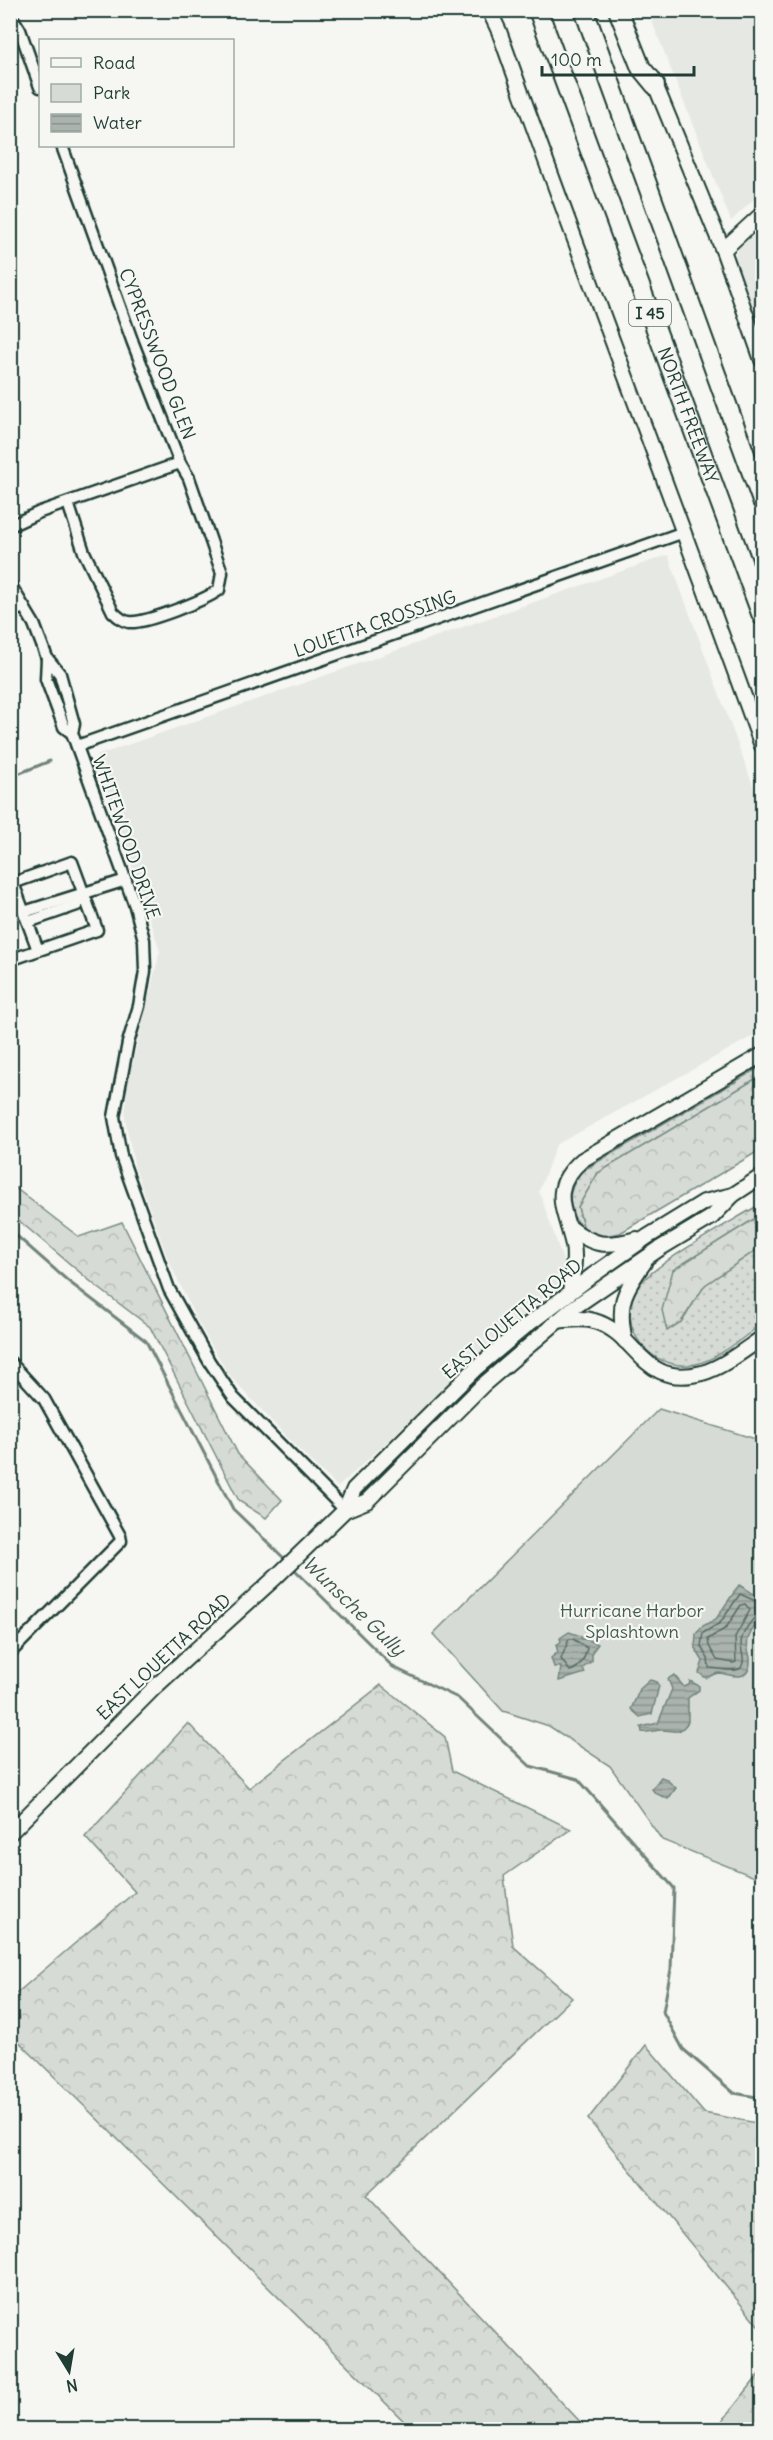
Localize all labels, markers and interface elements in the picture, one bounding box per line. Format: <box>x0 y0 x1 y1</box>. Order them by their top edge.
legend <box>39 39 234 147</box>
scale bar <box>542 39 694 77</box>
text: 100 m <box>551 48 602 71</box>
text: Road <box>93 51 136 74</box>
text: Park <box>93 81 130 104</box>
text: Water <box>93 111 143 134</box>
street label: CYPRESSWOOD GLEN <box>114 265 201 443</box>
road number: I 45 <box>629 300 671 326</box>
street label: NORTH FREEWAY <box>653 344 724 486</box>
street label: LOUETTA CROSSING <box>291 585 459 662</box>
street label: WHITEWOOD DRIVE <box>88 752 165 922</box>
street label: EAST LOUETTA ROAD <box>437 1253 586 1384</box>
water label: Wunsche Gully <box>298 1550 412 1662</box>
street label: EAST LOUETTA ROAD <box>92 1588 236 1725</box>
park label: Hurricane Harbor Splashtown <box>560 1599 705 1643</box>
north arrow <box>39 2341 99 2401</box>
text: N <box>65 2375 79 2397</box>

